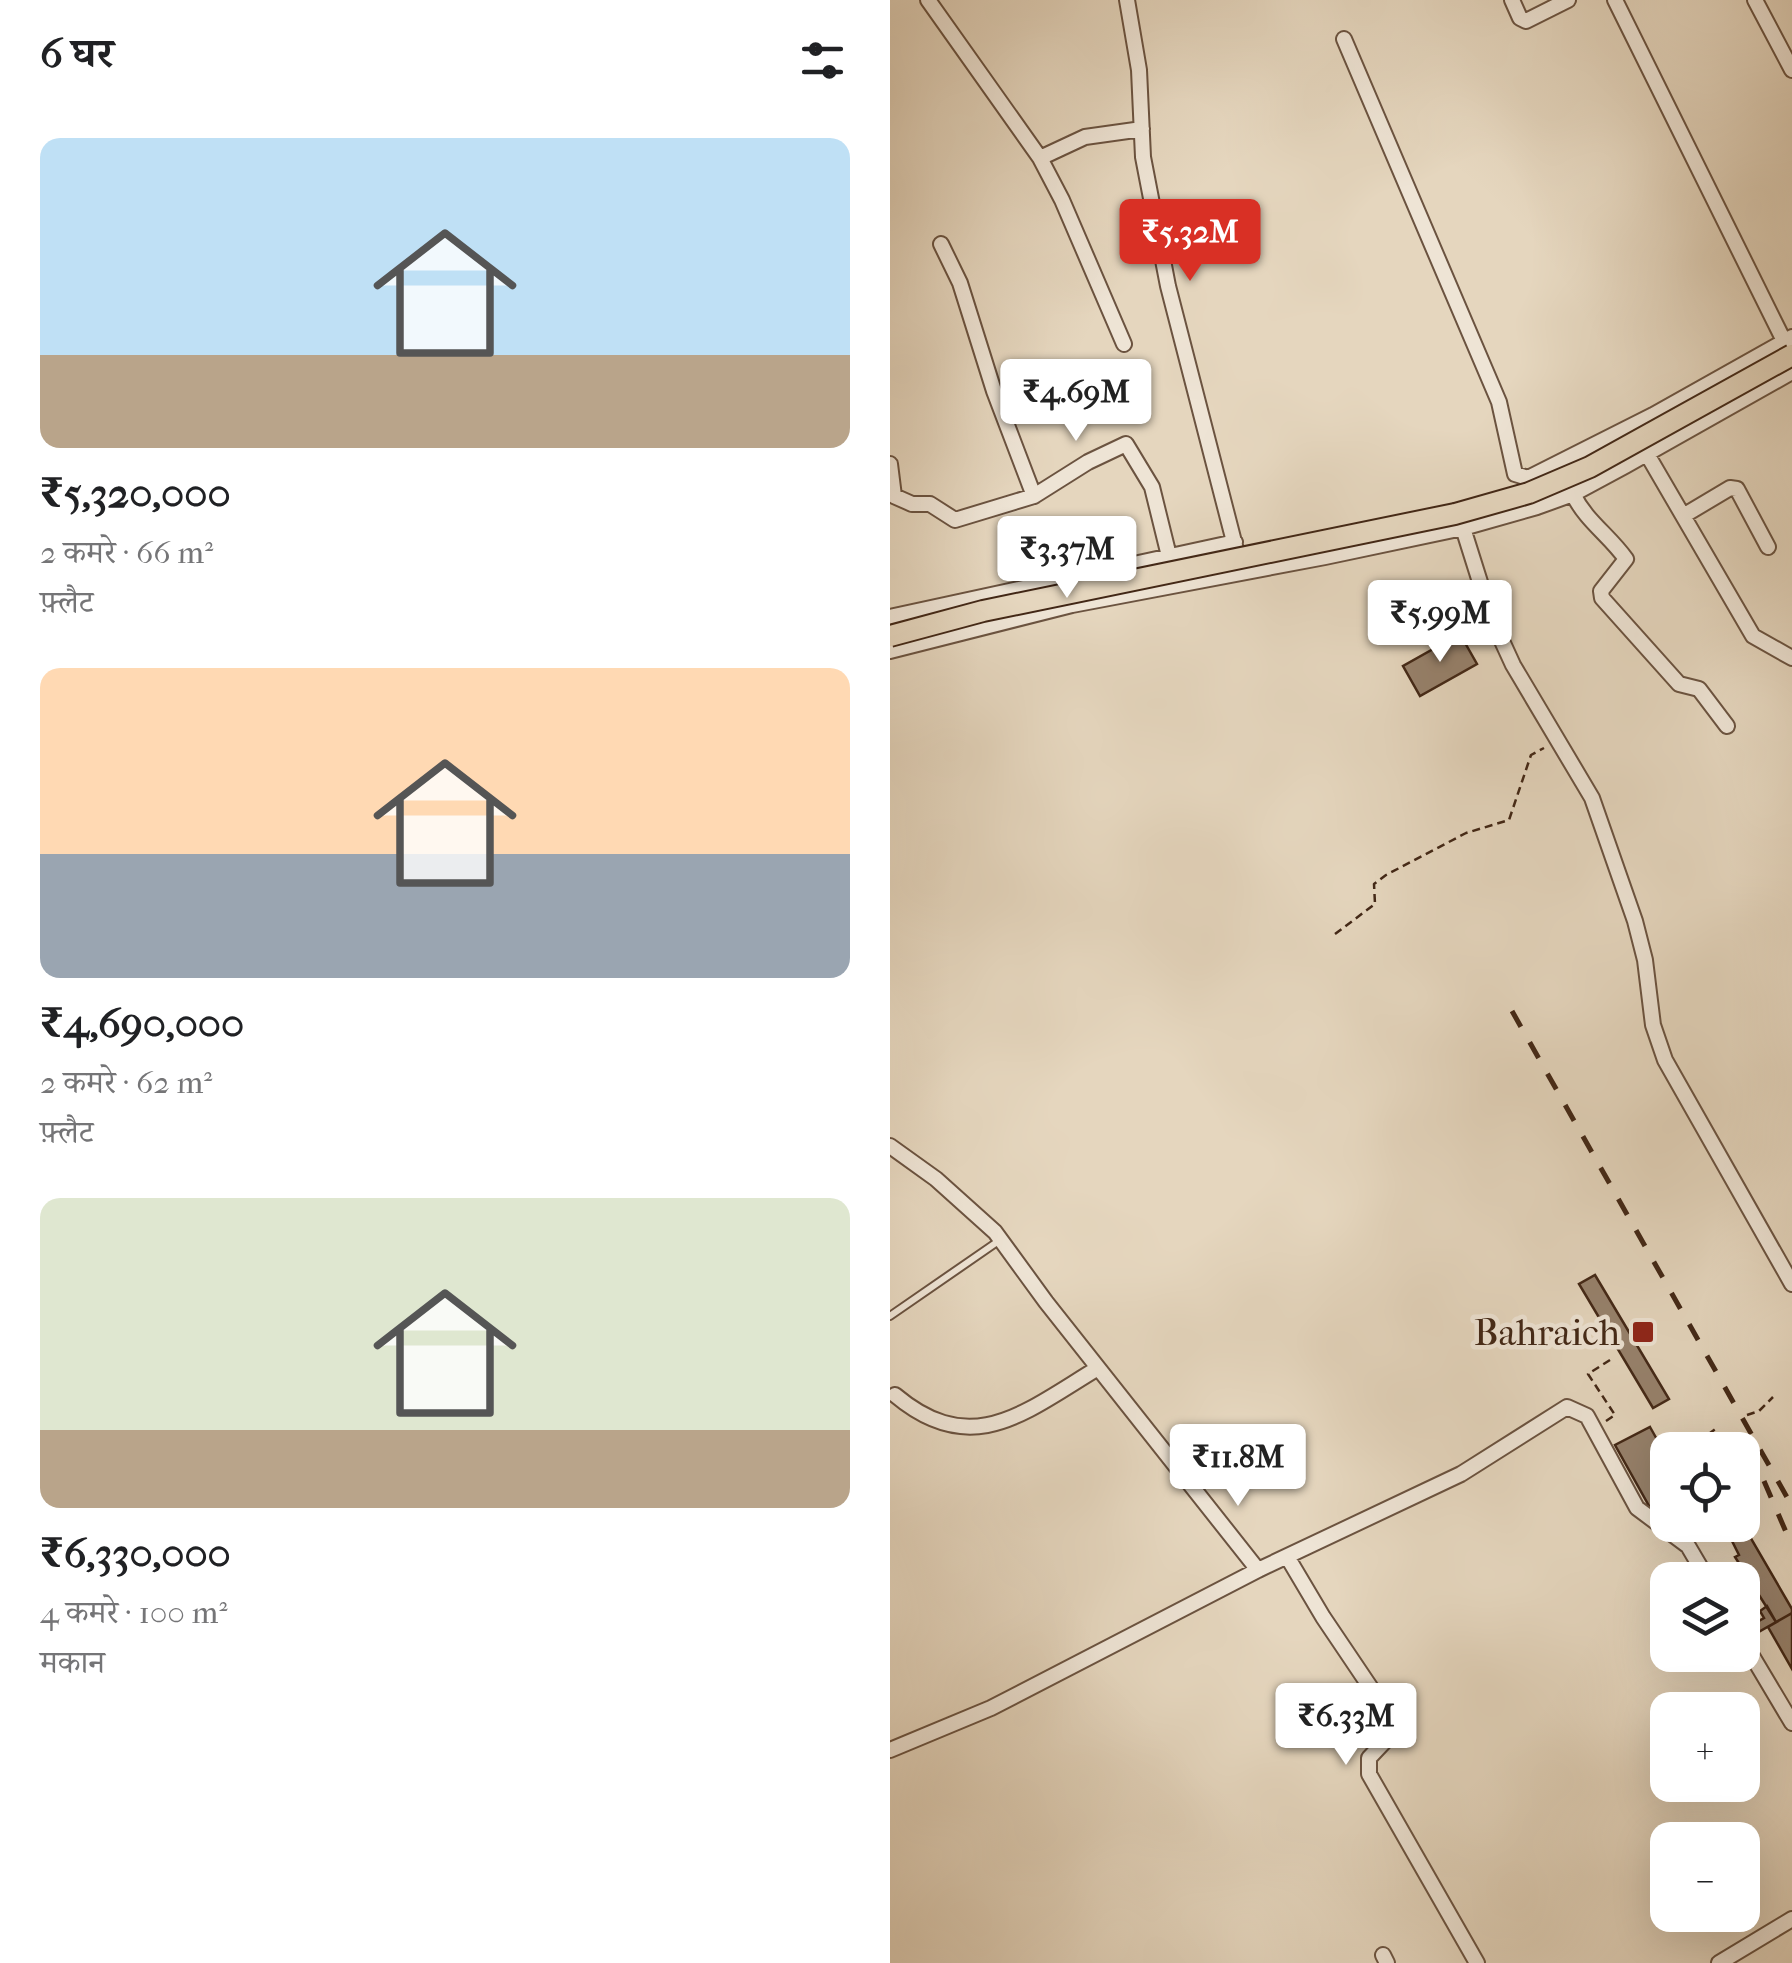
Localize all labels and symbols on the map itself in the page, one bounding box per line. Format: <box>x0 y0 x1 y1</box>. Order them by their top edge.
pin: ₹5.32M <box>1109 199 1271 284</box>
pin: ₹4.69M <box>995 359 1157 444</box>
pin: ₹3.37M <box>986 516 1148 601</box>
pin: ₹5.99M <box>1359 580 1521 665</box>
place label: Bahraich <box>1474 1310 1620 1355</box>
marker: Bahraich <box>1630 1319 1656 1345</box>
pin: ₹11.8M <box>1157 1424 1319 1509</box>
pin: ₹6.33M <box>1265 1683 1427 1768</box>

